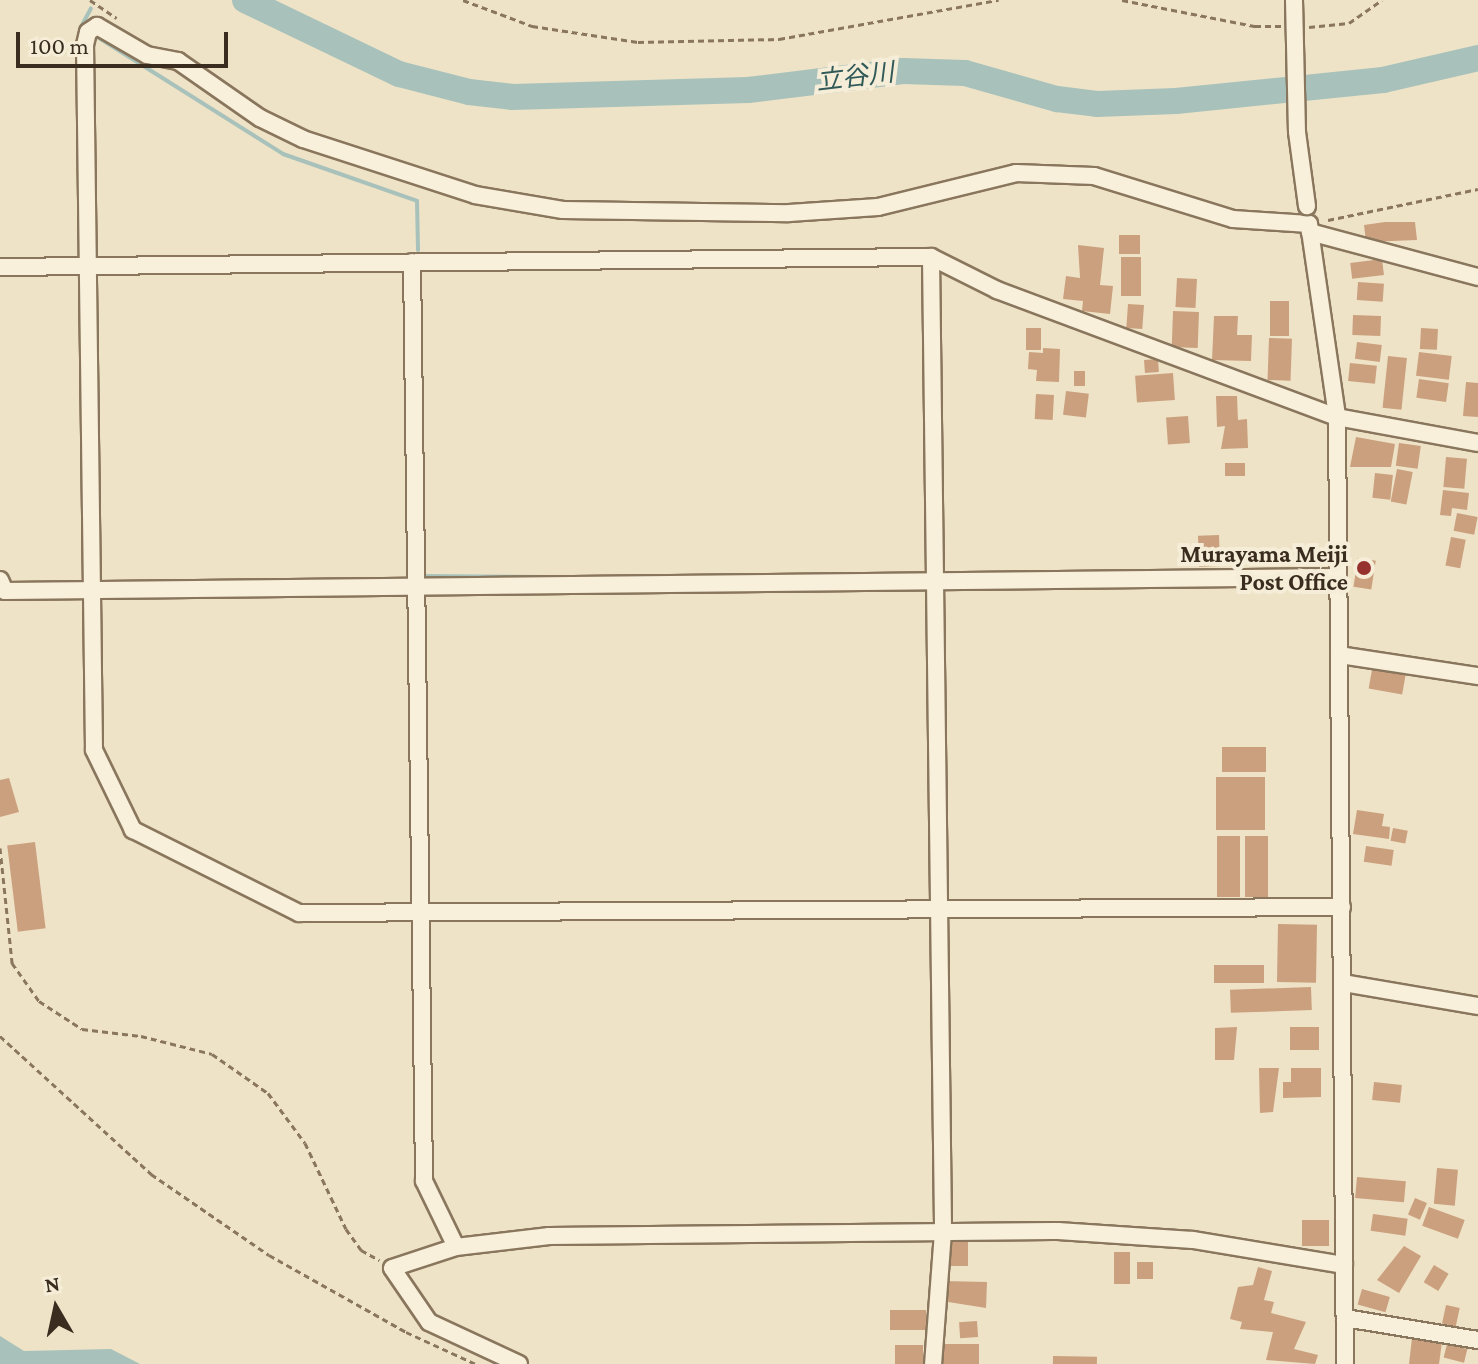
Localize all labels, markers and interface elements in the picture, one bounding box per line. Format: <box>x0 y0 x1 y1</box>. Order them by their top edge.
scale bar <box>20 16 232 66</box>
text: 100 m <box>30 32 89 59</box>
water label: 立谷川 <box>814 57 896 97</box>
place label: Murayama Meiji Post Office <box>1180 540 1348 596</box>
marker: Murayama Meiji Post Office <box>1355 559 1373 577</box>
north arrow <box>16 1268 96 1348</box>
text: N <box>43 1270 62 1297</box>

